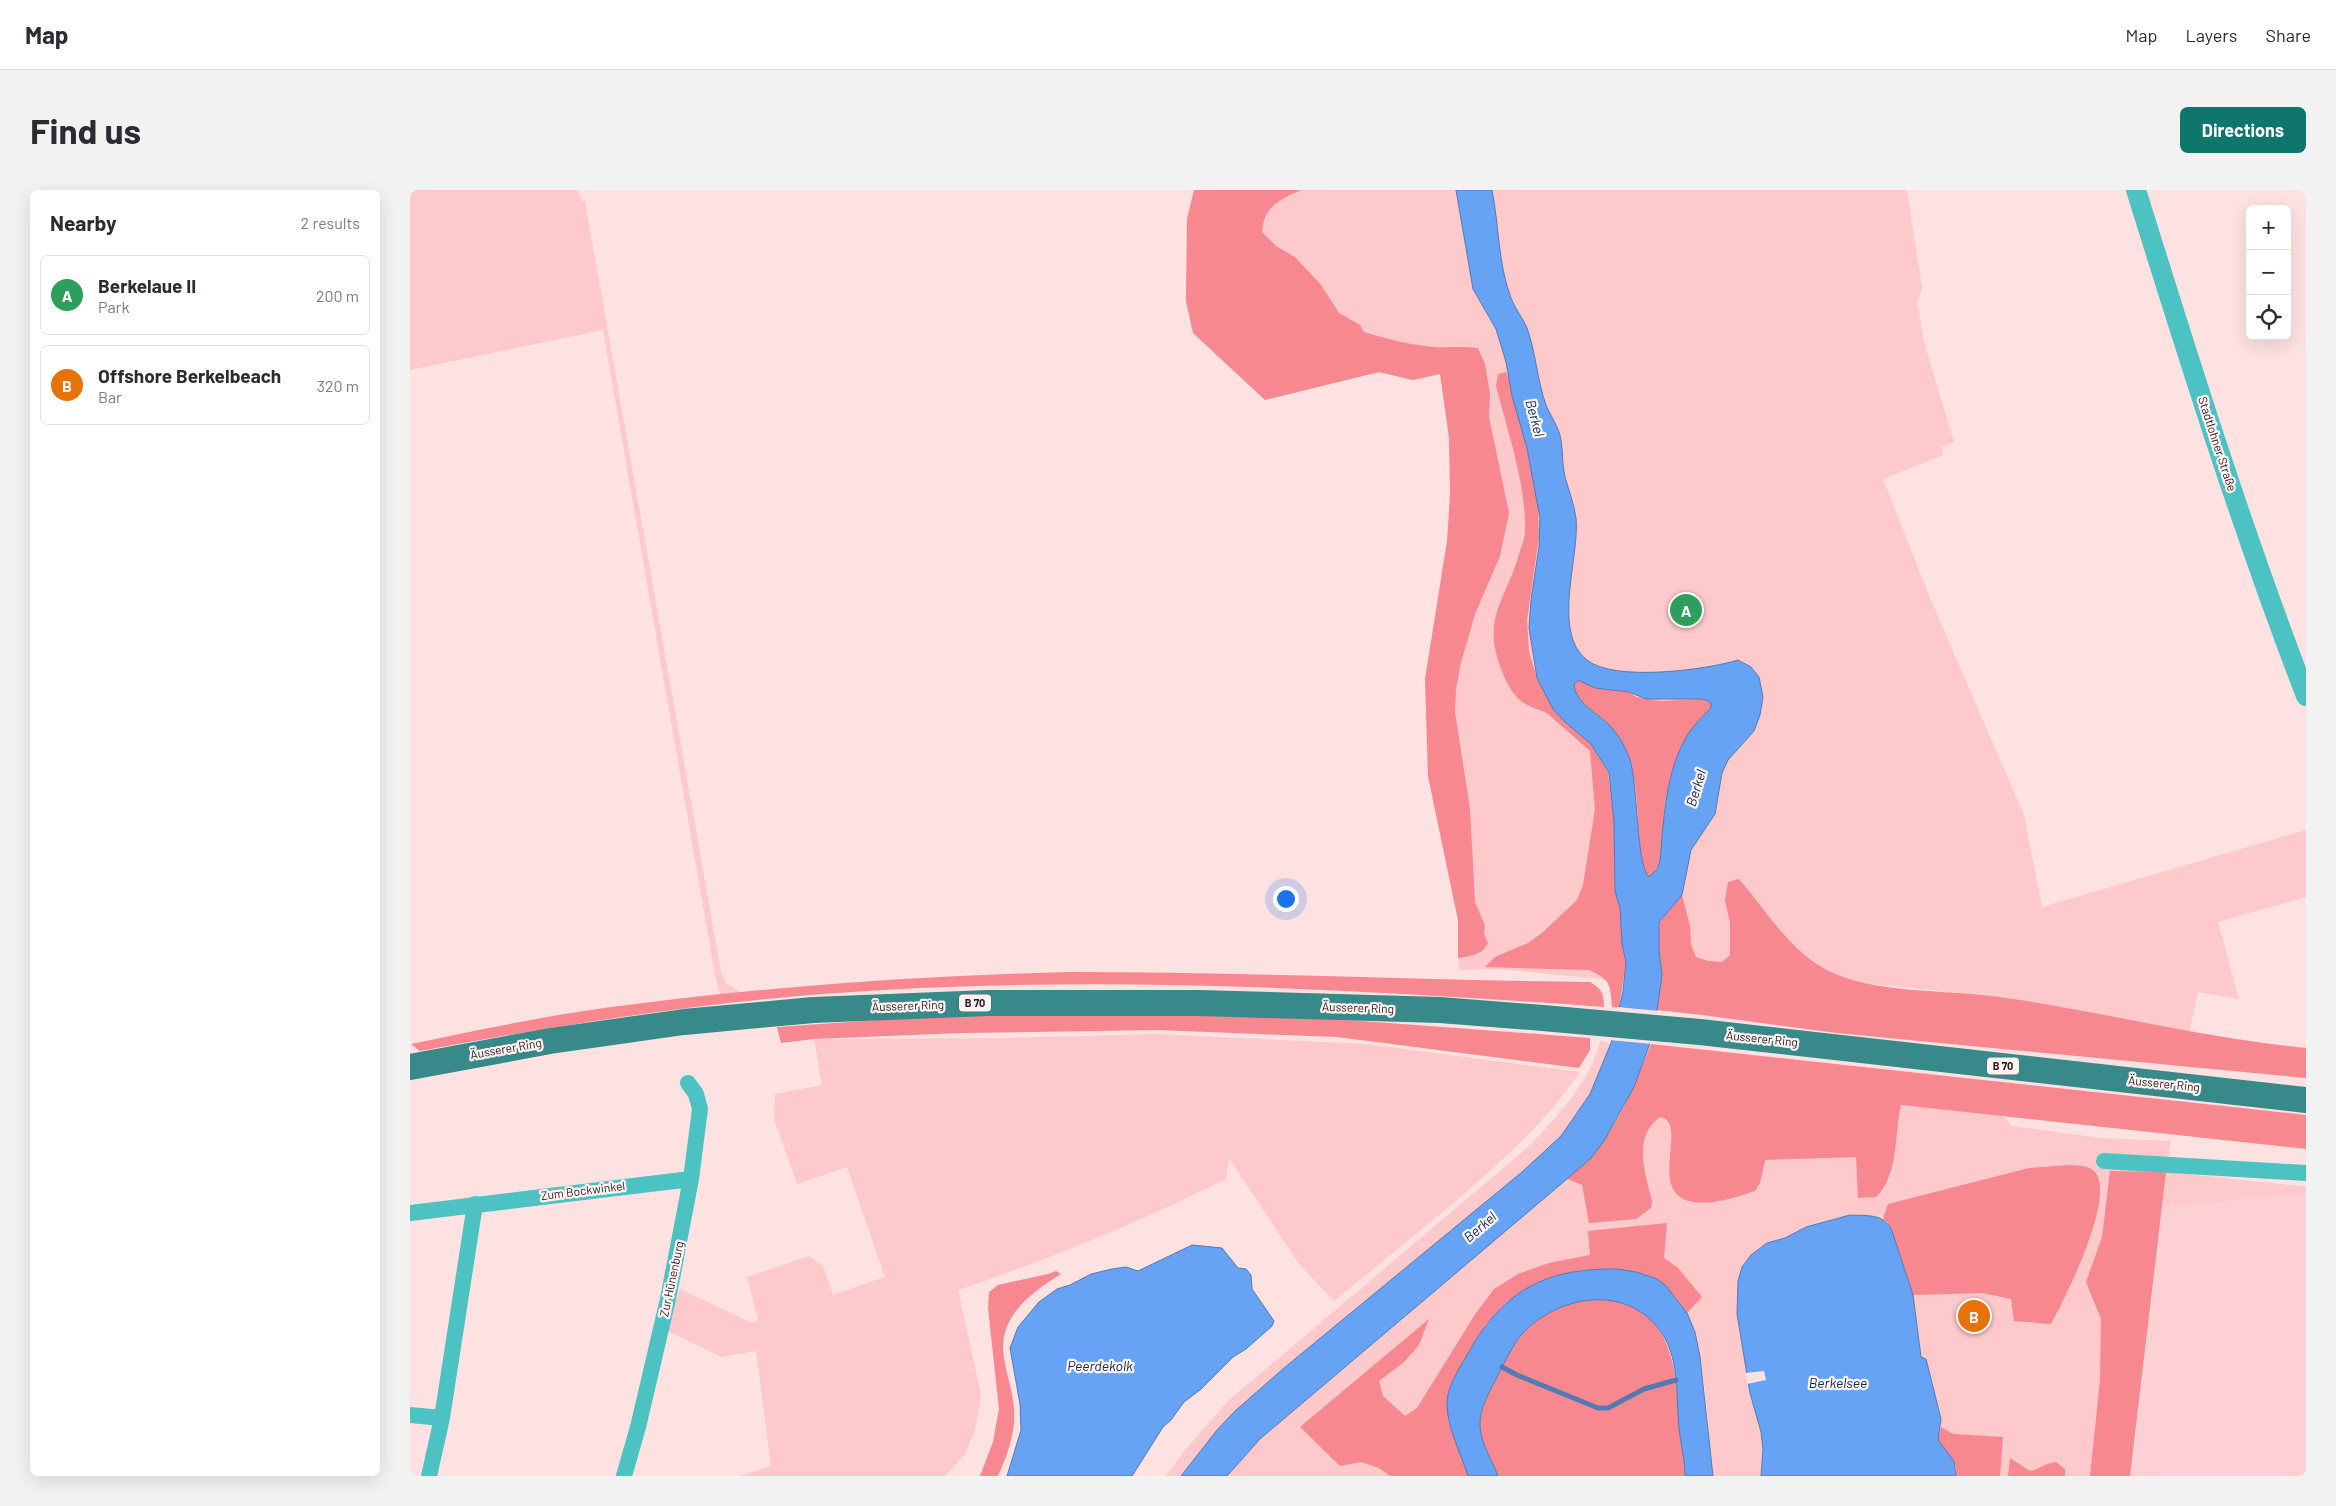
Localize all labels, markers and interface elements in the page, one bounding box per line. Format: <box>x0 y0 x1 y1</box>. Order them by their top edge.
text: Map <box>25 20 68 49</box>
text: Map <box>2125 24 2157 46</box>
text: Layers <box>2185 24 2238 46</box>
text: Share <box>2266 24 2311 46</box>
button: Directions <box>2180 107 2306 153</box>
text: Find us <box>30 109 141 151</box>
map controls <box>2246 205 2291 340</box>
button: + <box>2246 205 2291 250</box>
text: Nearby <box>50 210 116 235</box>
text: 2 results <box>301 213 360 232</box>
button: − <box>2246 250 2291 295</box>
text: Berkelaue II <box>98 274 196 297</box>
text: A <box>62 286 72 305</box>
text: 200 m <box>316 286 359 305</box>
button: locate <box>2246 295 2291 340</box>
text: Park <box>98 297 129 316</box>
text: Offshore Berkelbeach <box>98 364 281 387</box>
text: B <box>62 376 72 395</box>
text: 320 m <box>317 376 359 395</box>
text: Bar <box>98 387 122 406</box>
street label: Stadtlohner Straße <box>2196 395 2240 493</box>
water label: Berkel <box>1522 398 1549 438</box>
pin: A <box>1670 591 1702 629</box>
water label: Berkel <box>1682 767 1709 808</box>
your location <box>1273 886 1299 912</box>
road number: B 70 <box>959 994 991 1011</box>
street label: Äusserer Ring <box>872 997 944 1013</box>
street label: Äusserer Ring <box>1322 999 1394 1015</box>
street label: Äusserer Ring <box>1725 1027 1799 1049</box>
street label: Äusserer Ring <box>469 1035 543 1061</box>
road number: B 70 <box>1987 1058 2019 1074</box>
street label: Äusserer Ring <box>2127 1072 2201 1094</box>
street label: Zum Bockwinkel <box>540 1178 626 1202</box>
water label: Berkel <box>1460 1208 1499 1245</box>
street label: Zur Hünenburg <box>656 1240 686 1318</box>
pin: B <box>1958 1297 1990 1335</box>
water label: Peerdekolk <box>1067 1357 1133 1374</box>
water label: Berkelsee <box>1809 1374 1867 1391</box>

